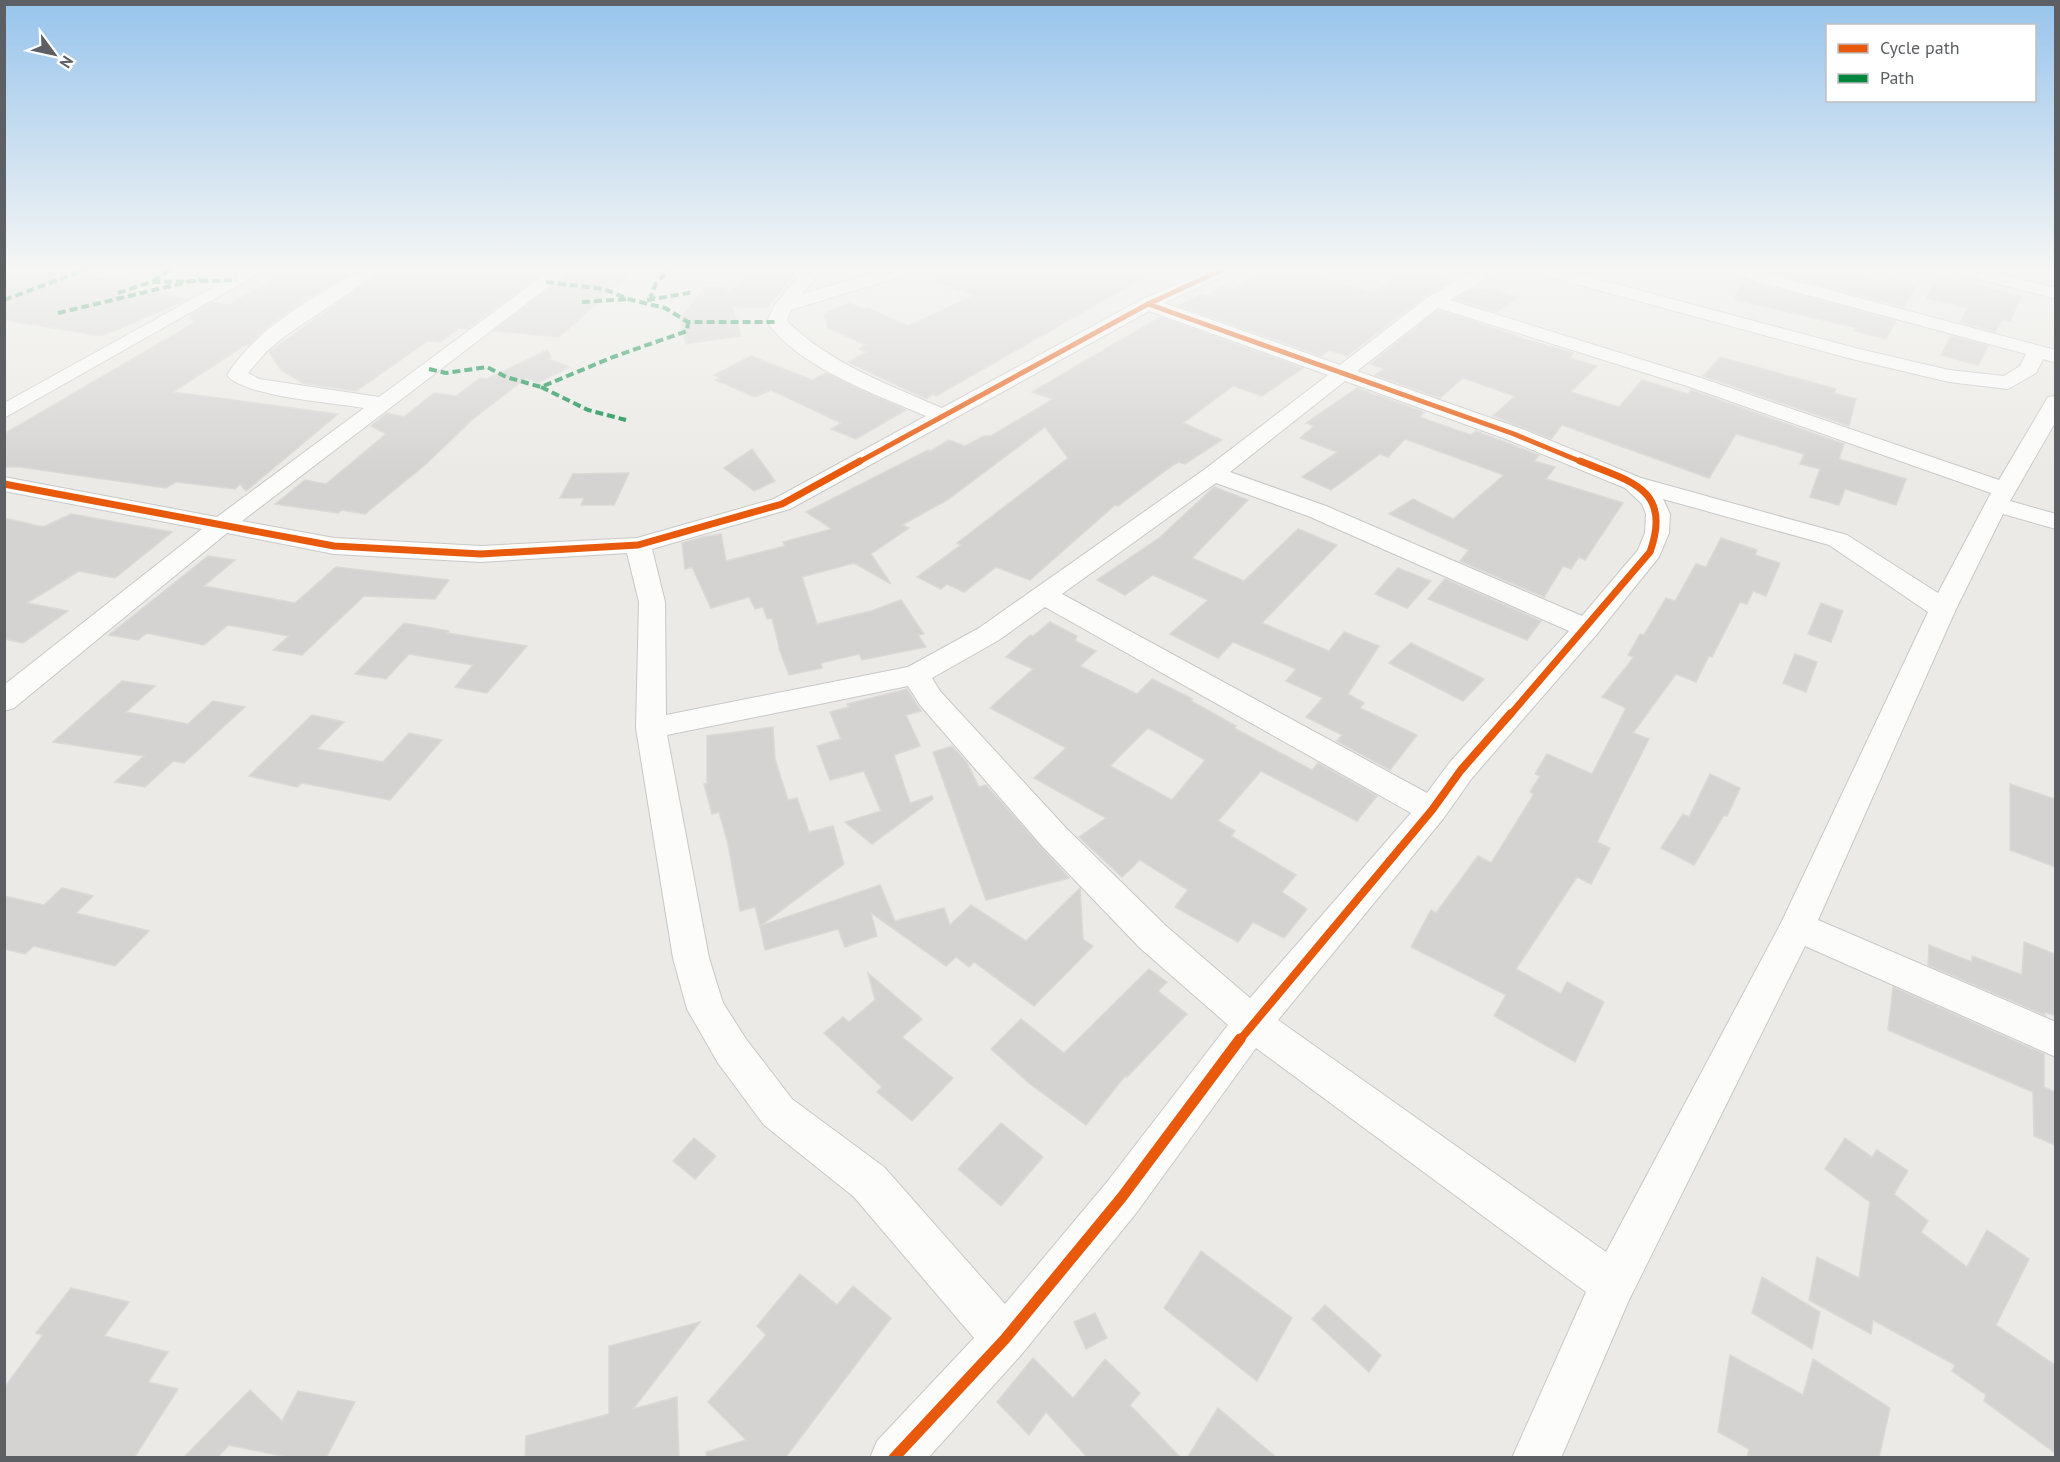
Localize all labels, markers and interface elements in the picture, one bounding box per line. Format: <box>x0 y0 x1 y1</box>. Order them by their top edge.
north arrow <box>24 24 84 84</box>
legend <box>1826 24 2036 102</box>
text: Cycle path <box>1880 36 1960 59</box>
text: N <box>55 52 78 72</box>
text: Path <box>1880 66 1914 89</box>

